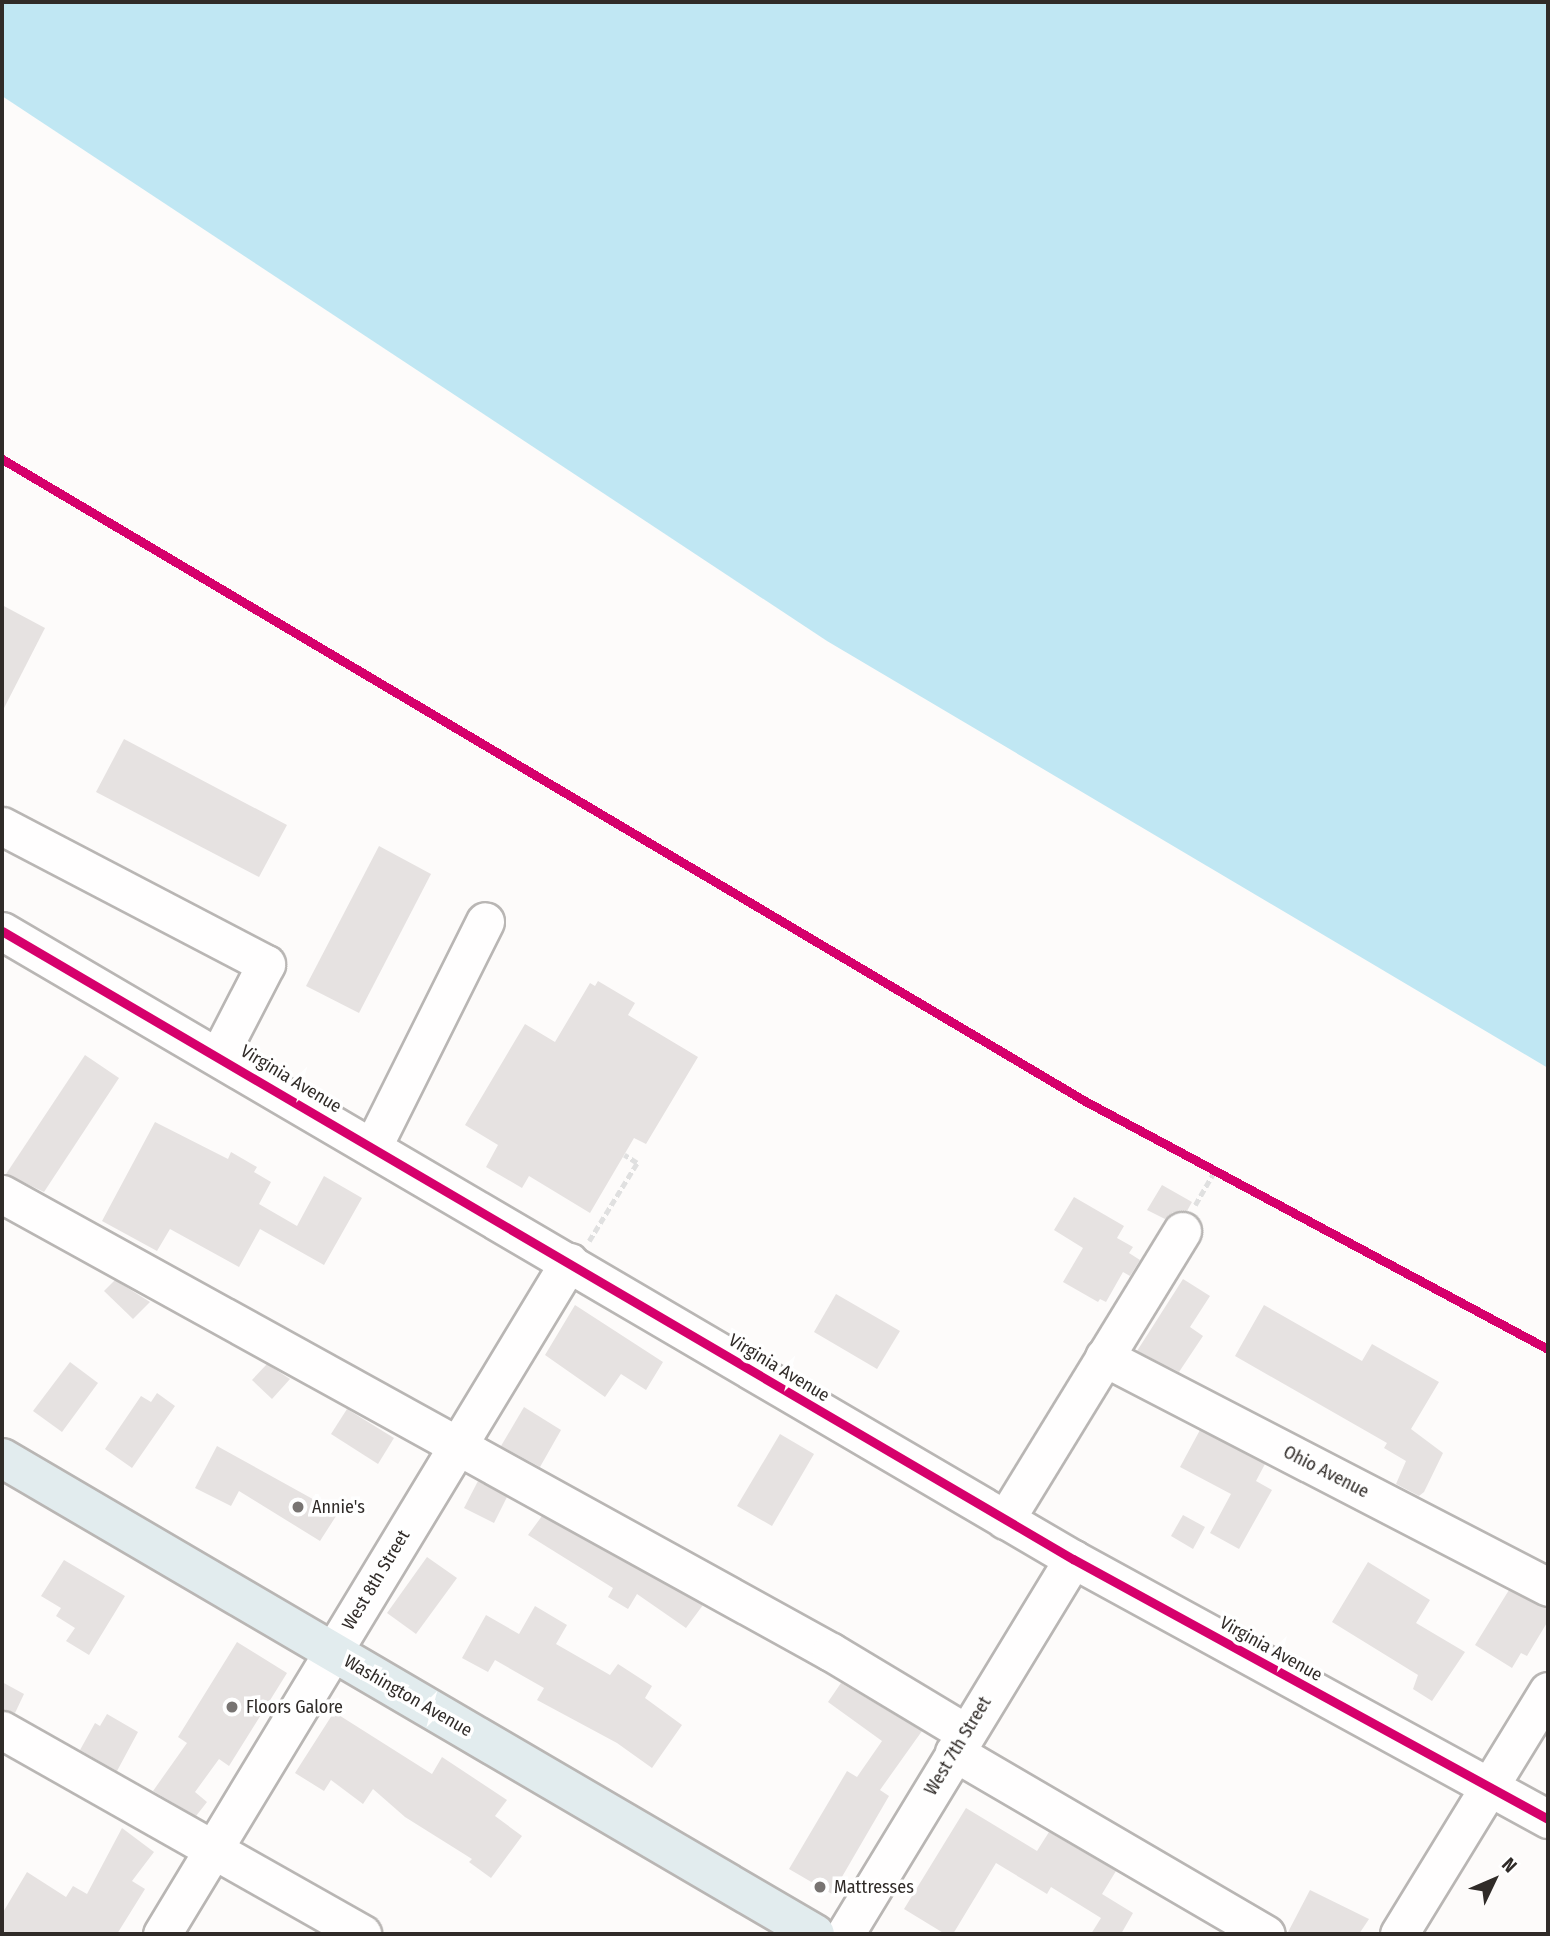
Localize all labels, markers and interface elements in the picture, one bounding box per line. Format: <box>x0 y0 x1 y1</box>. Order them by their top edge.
street label: Virginia Avenue <box>237 1040 345 1118</box>
street label: Virginia Avenue <box>725 1329 833 1407</box>
street label: Ohio Avenue <box>1280 1441 1372 1503</box>
place label: Annie's <box>312 1496 365 1518</box>
marker: Annie's <box>290 1499 306 1515</box>
street label: West 8th Street <box>338 1526 414 1634</box>
street label: Virginia Avenue <box>1216 1612 1326 1686</box>
street label: Washington Avenue <box>340 1651 476 1741</box>
street label: West 7th Street <box>920 1693 996 1799</box>
place label: Floors Galore <box>246 1696 343 1718</box>
marker: Floors Galore <box>224 1699 240 1715</box>
north arrow <box>1459 1845 1529 1915</box>
text: N <box>1497 1853 1522 1877</box>
place label: Mattresses <box>834 1876 914 1898</box>
marker: Mattresses <box>812 1879 828 1895</box>

